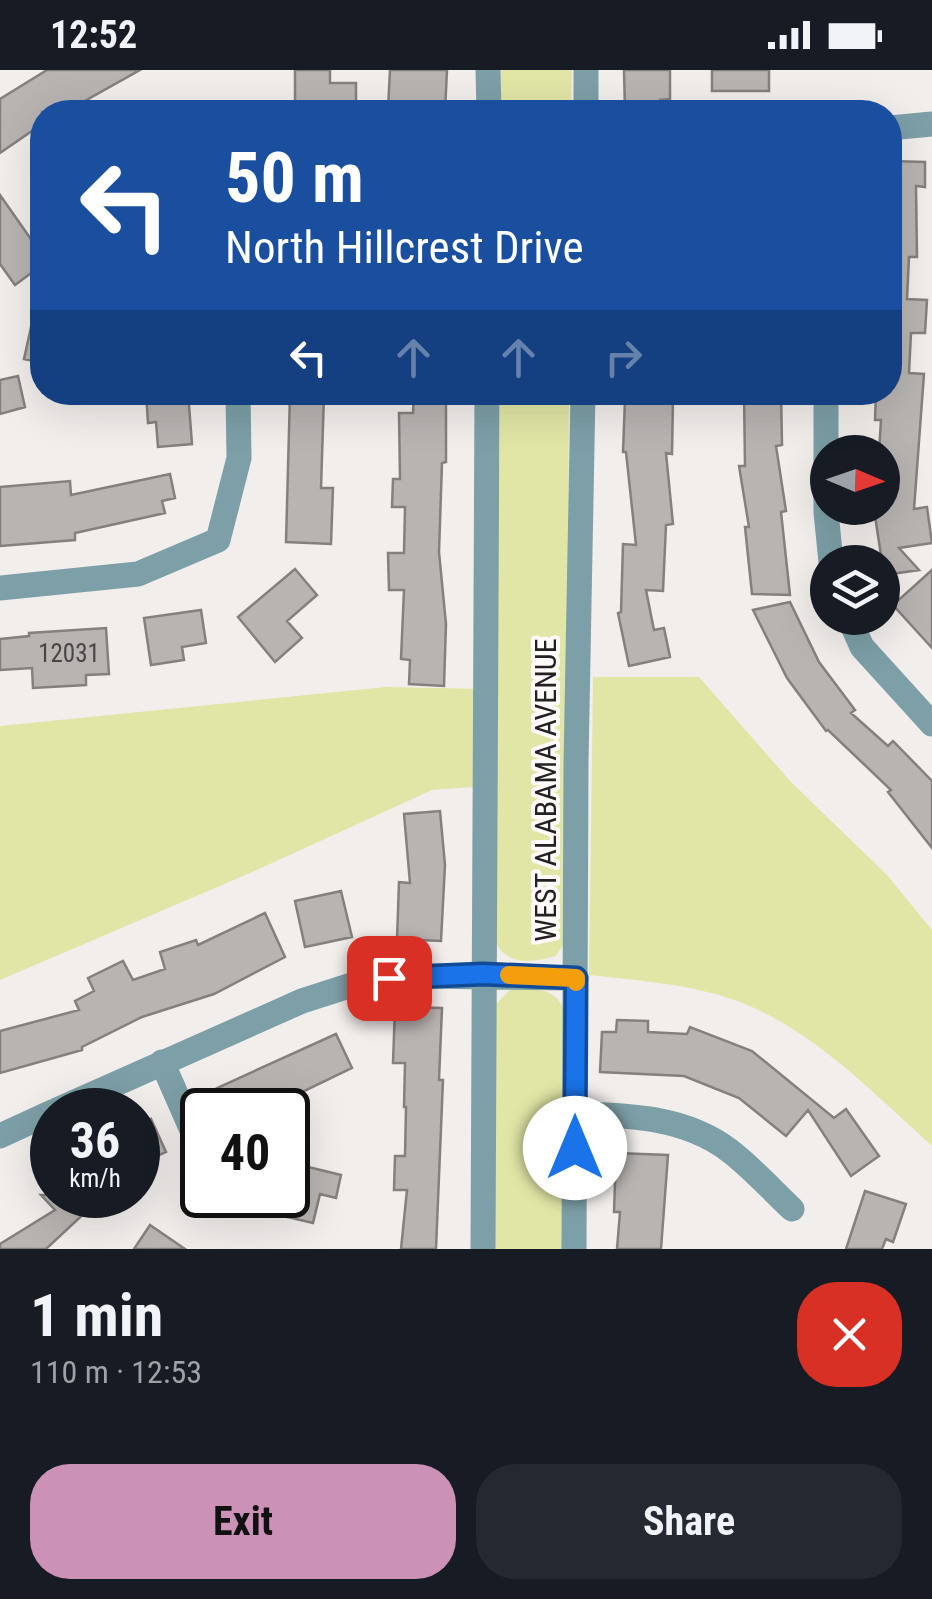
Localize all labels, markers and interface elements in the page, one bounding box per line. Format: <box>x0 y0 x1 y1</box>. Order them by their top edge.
text: 12:52 <box>50 13 137 57</box>
text: 50 m <box>225 137 364 219</box>
icon: left <box>60 140 190 270</box>
text: North Hillcrest Drive <box>225 221 584 274</box>
icon: left <box>281 330 336 385</box>
icon: ahead <box>386 330 441 385</box>
icon: ahead <box>491 330 546 385</box>
icon: right <box>596 330 651 385</box>
north arrow <box>810 435 900 525</box>
map controls <box>810 435 900 635</box>
button: layers <box>810 545 900 635</box>
street label: WEST ALABAMA AVENUE <box>528 638 563 942</box>
house number: 12031 <box>38 639 100 668</box>
pin <box>347 936 432 1021</box>
icon: arrive <box>362 951 417 1006</box>
speed limit sign: 40 <box>180 1088 310 1218</box>
position arrow <box>523 1096 627 1200</box>
text: 36 <box>70 1112 120 1170</box>
text: km/h <box>69 1164 121 1193</box>
text: 1 min <box>30 1280 163 1351</box>
button: close <box>797 1282 902 1387</box>
text: 110 m · 12:53 <box>30 1353 202 1391</box>
button: Exit <box>30 1464 456 1579</box>
button: Share <box>476 1464 902 1579</box>

